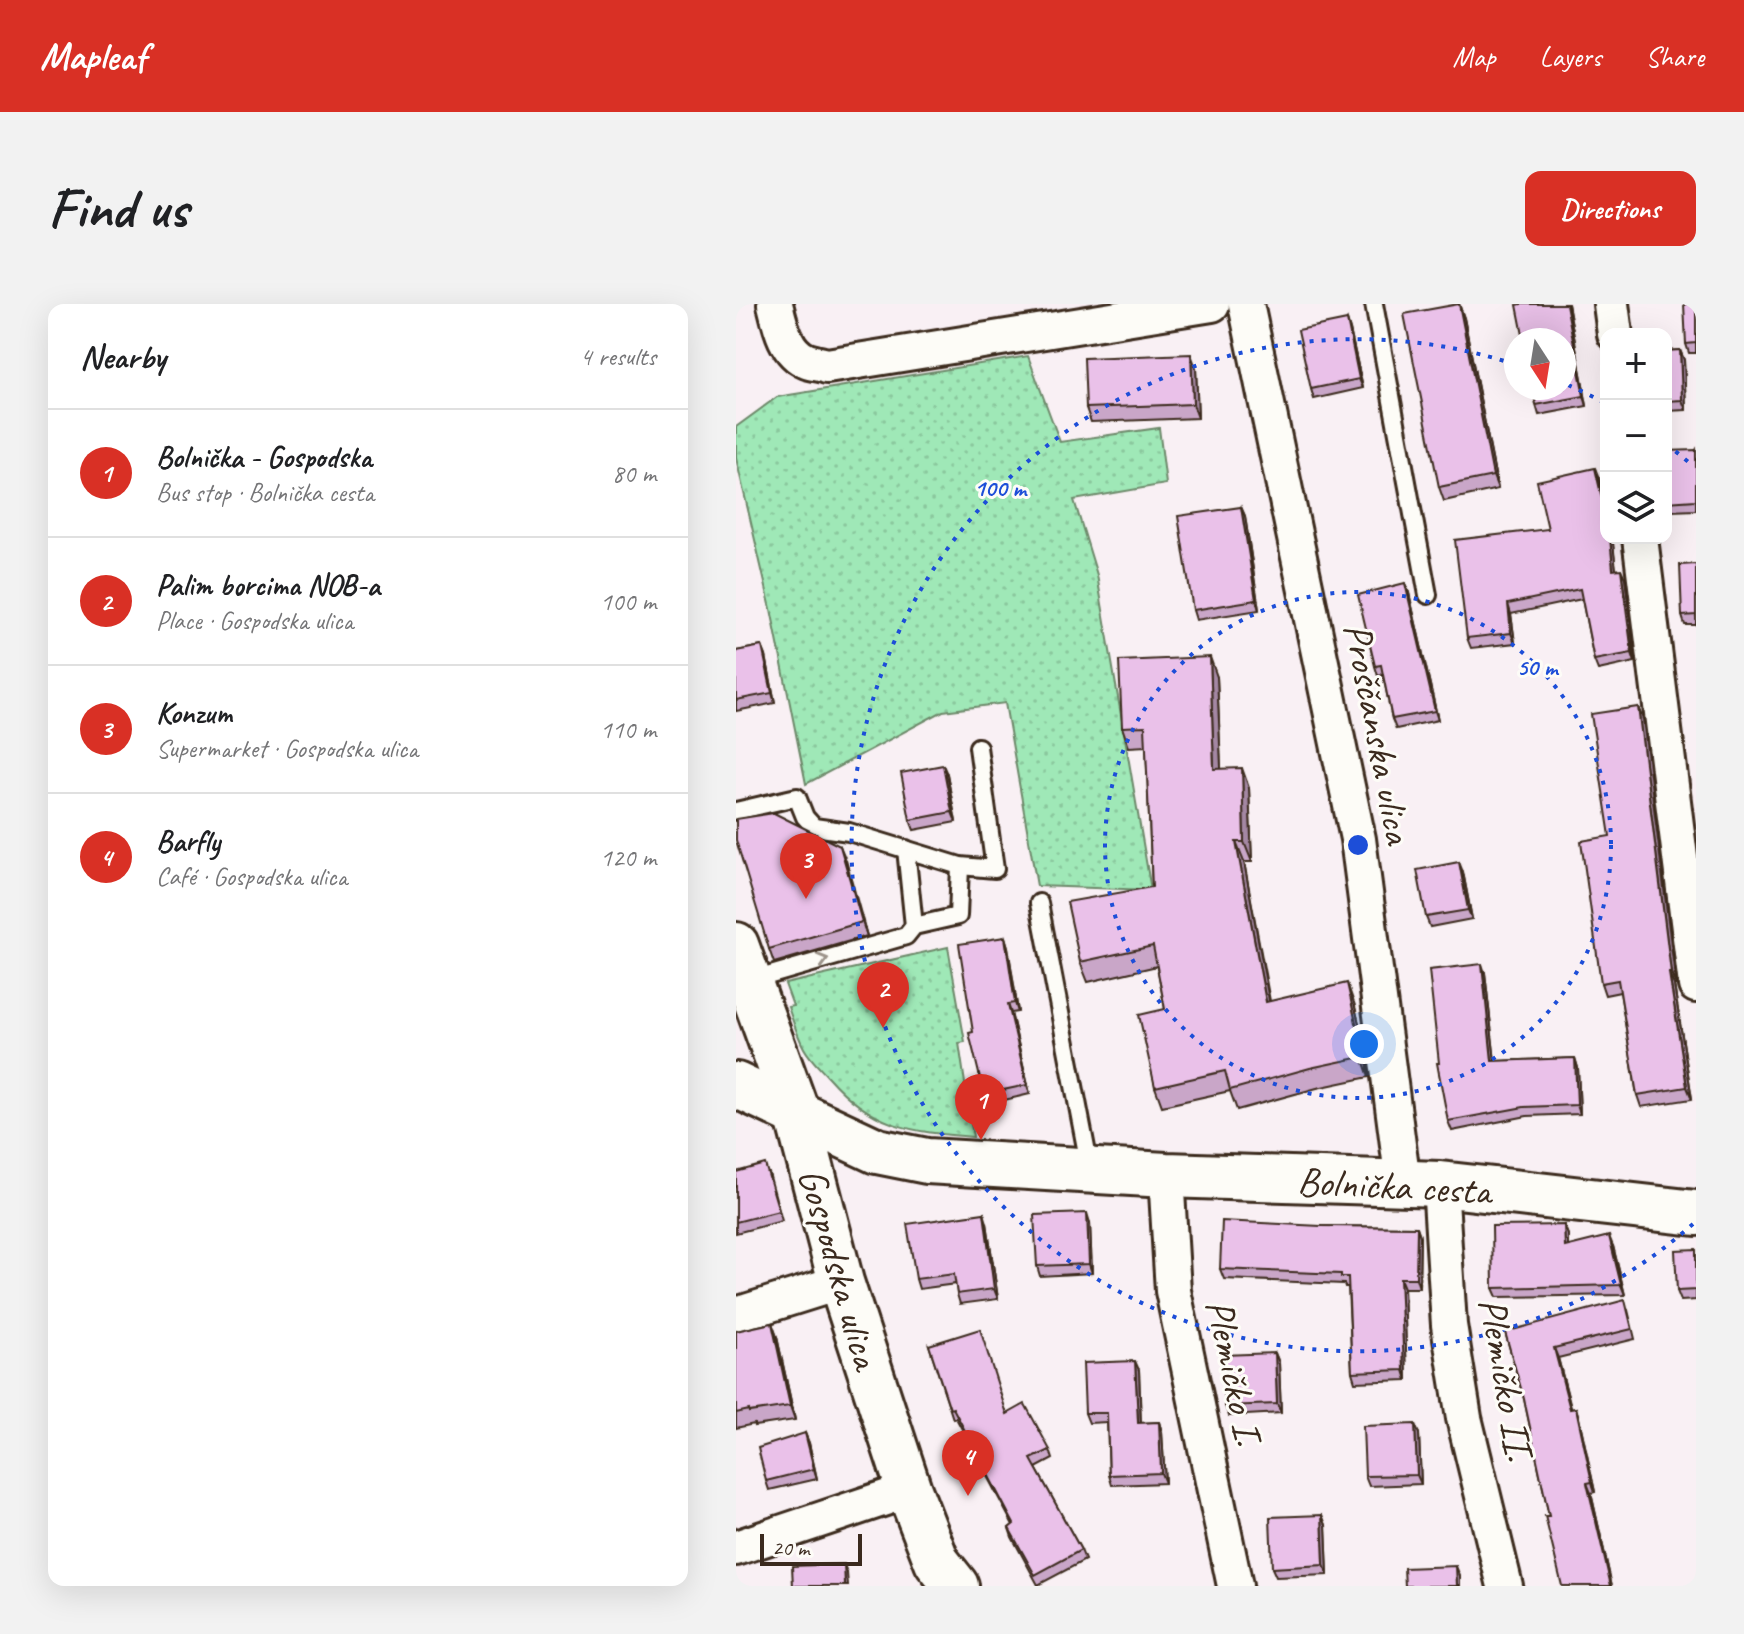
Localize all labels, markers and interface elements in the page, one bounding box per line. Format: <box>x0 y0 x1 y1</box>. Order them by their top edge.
text: Mapleaf <box>40 33 146 80</box>
text: Map <box>1453 39 1496 74</box>
text: Layers <box>1540 39 1601 74</box>
text: Share <box>1645 39 1704 74</box>
button: Directions <box>1525 171 1696 246</box>
text: Find us <box>48 173 188 244</box>
north arrow <box>1504 328 1576 400</box>
map controls <box>1600 328 1672 544</box>
button: + <box>1600 328 1672 400</box>
text: Nearby <box>80 335 166 378</box>
text: 4 results <box>580 340 656 373</box>
button: − <box>1600 400 1672 472</box>
text: Bolnička - Gospodska <box>156 438 372 476</box>
text: 1 <box>100 457 112 490</box>
text: 80 m <box>612 457 656 490</box>
button: layers <box>1600 472 1672 544</box>
text: 100 m <box>974 473 1028 503</box>
text: Bus stop · Bolnička cesta <box>156 476 374 509</box>
text: Palim borcima NOB-a <box>156 566 380 604</box>
text: 2 <box>100 585 112 618</box>
text: 100 m <box>600 585 656 618</box>
text: Place · Gospodska ulica <box>156 604 353 637</box>
street label: Proščanska ulica <box>1332 619 1424 851</box>
text: 50 m <box>1517 652 1560 682</box>
text: Konzum <box>156 694 232 732</box>
text: 3 <box>100 713 112 746</box>
text: 110 m <box>600 713 656 746</box>
text: Supermarket · Gospodska ulica <box>156 732 418 765</box>
text: Barfly <box>156 822 220 860</box>
centre of rings <box>1344 831 1372 859</box>
pin: 3 <box>780 833 832 899</box>
text: 4 <box>100 841 112 874</box>
text: 120 m <box>600 841 656 874</box>
text: Café · Gospodska ulica <box>156 860 347 893</box>
one-way arrow <box>816 953 830 969</box>
pin: 2 <box>857 962 909 1028</box>
your location <box>1344 1024 1384 1064</box>
pin: 1 <box>955 1074 1007 1140</box>
street label: Bolnička cesta <box>1296 1156 1495 1216</box>
street label: Gospodska ulica <box>787 1162 892 1378</box>
street label: Plemičko II. <box>1467 1294 1545 1465</box>
street label: Plemičko I. <box>1194 1295 1274 1451</box>
pin: 4 <box>942 1430 994 1496</box>
scale bar <box>760 1530 862 1566</box>
text: 20 m <box>772 1534 809 1562</box>

